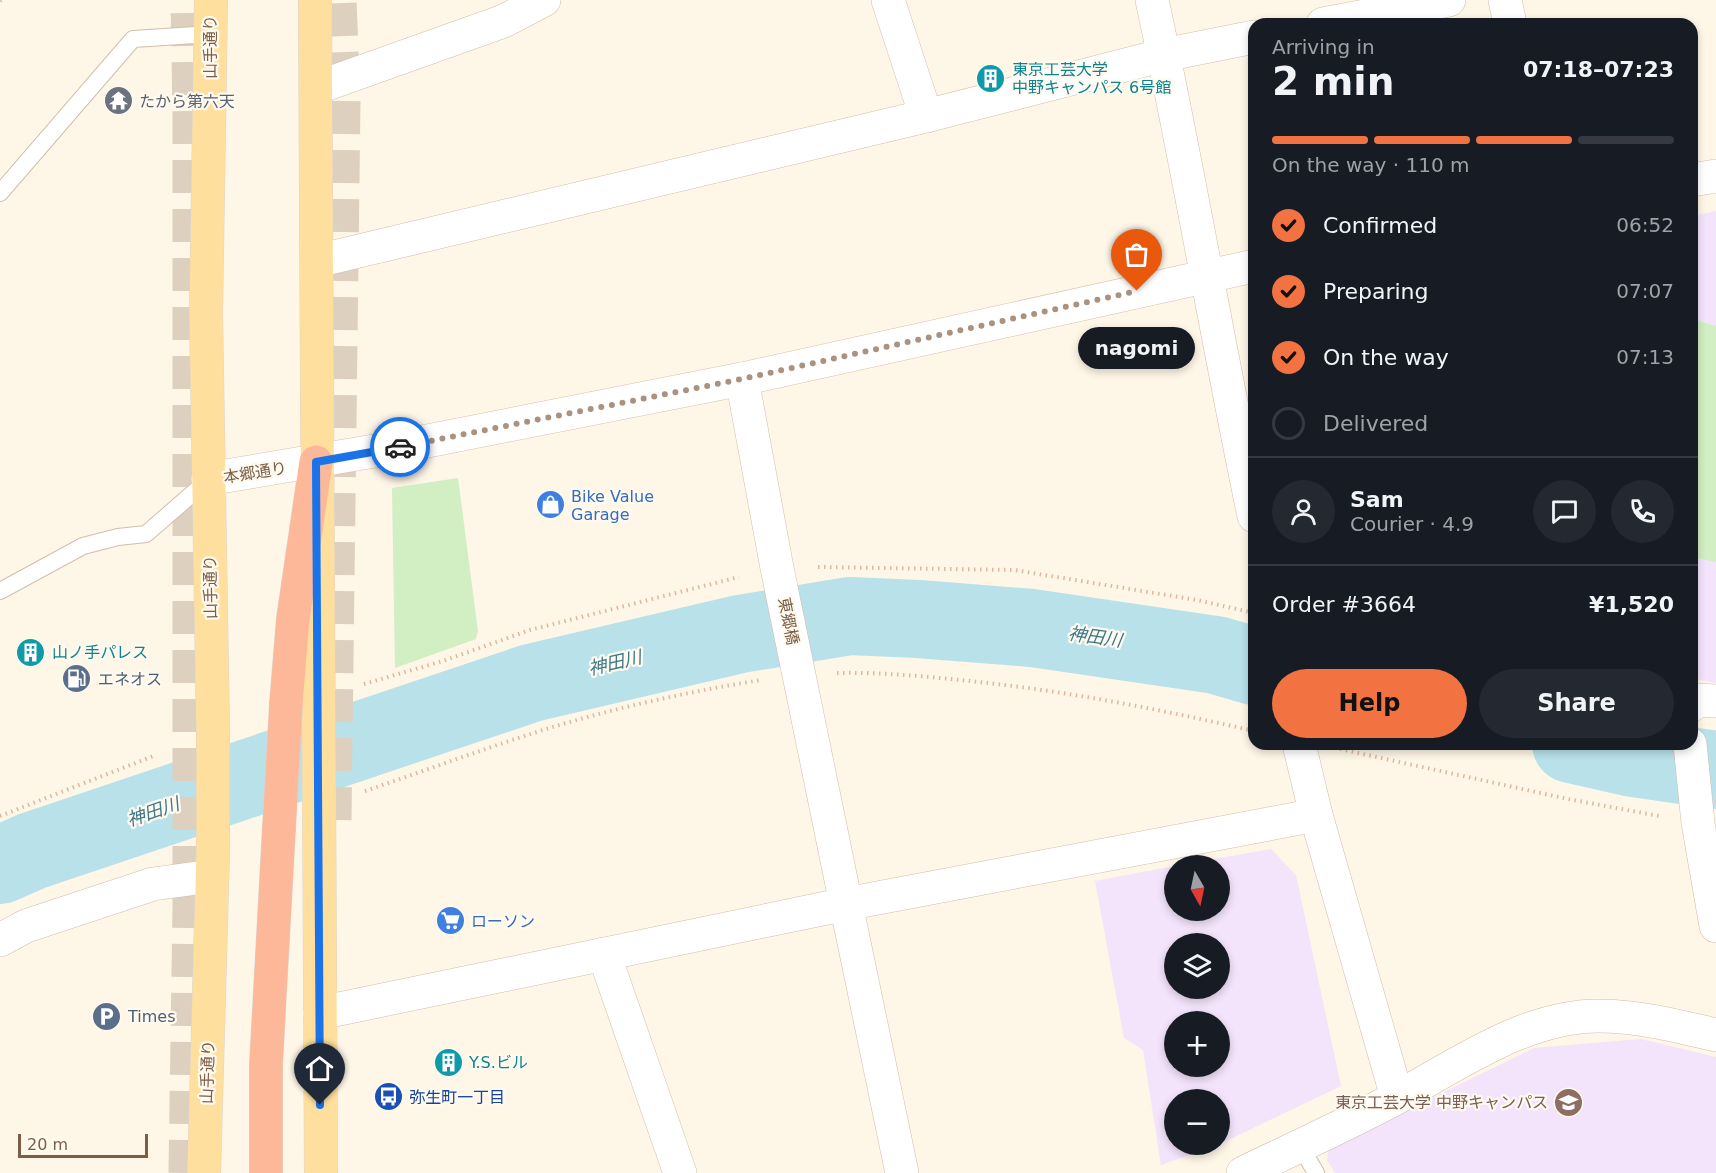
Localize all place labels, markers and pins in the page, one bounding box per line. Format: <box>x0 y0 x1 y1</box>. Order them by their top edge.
place label: 東京工芸大学 中野キャンパス 6号館 <box>1012 60 1171 97</box>
building icon: 東京工芸大学 中野キャンパス 6号館 <box>975 62 1007 94</box>
temple icon: たから第六天 <box>102 85 134 117</box>
place label: たから第六天 <box>139 92 235 111</box>
pin <box>1111 229 1162 291</box>
callout: nagomi <box>1078 327 1196 369</box>
place label: Bike Value Garage <box>571 487 654 524</box>
shop icon: Bike Value Garage <box>534 489 566 521</box>
building icon: 山ノ手パレス <box>15 636 47 668</box>
place label: 山ノ手パレス <box>52 643 148 662</box>
fuel station icon: エネオス <box>61 663 93 695</box>
place label: エネオス <box>98 670 162 689</box>
supermarket icon: ローソン <box>434 905 466 937</box>
place label: ローソン <box>471 912 535 931</box>
parking icon: Times <box>91 1000 123 1032</box>
place label: Times <box>127 1007 176 1026</box>
pin <box>294 1043 345 1105</box>
building icon: Y.S.ビル <box>432 1046 464 1078</box>
place label: Y.S.ビル <box>468 1053 528 1072</box>
bus stop icon: 弥生町一丁目 <box>372 1081 404 1113</box>
school or university icon: 東京工芸大学 中野キャンパス <box>1553 1086 1585 1118</box>
place label: 弥生町一丁目 <box>409 1088 505 1107</box>
place label: 東京工芸大学 中野キャンパス <box>1335 1093 1548 1112</box>

